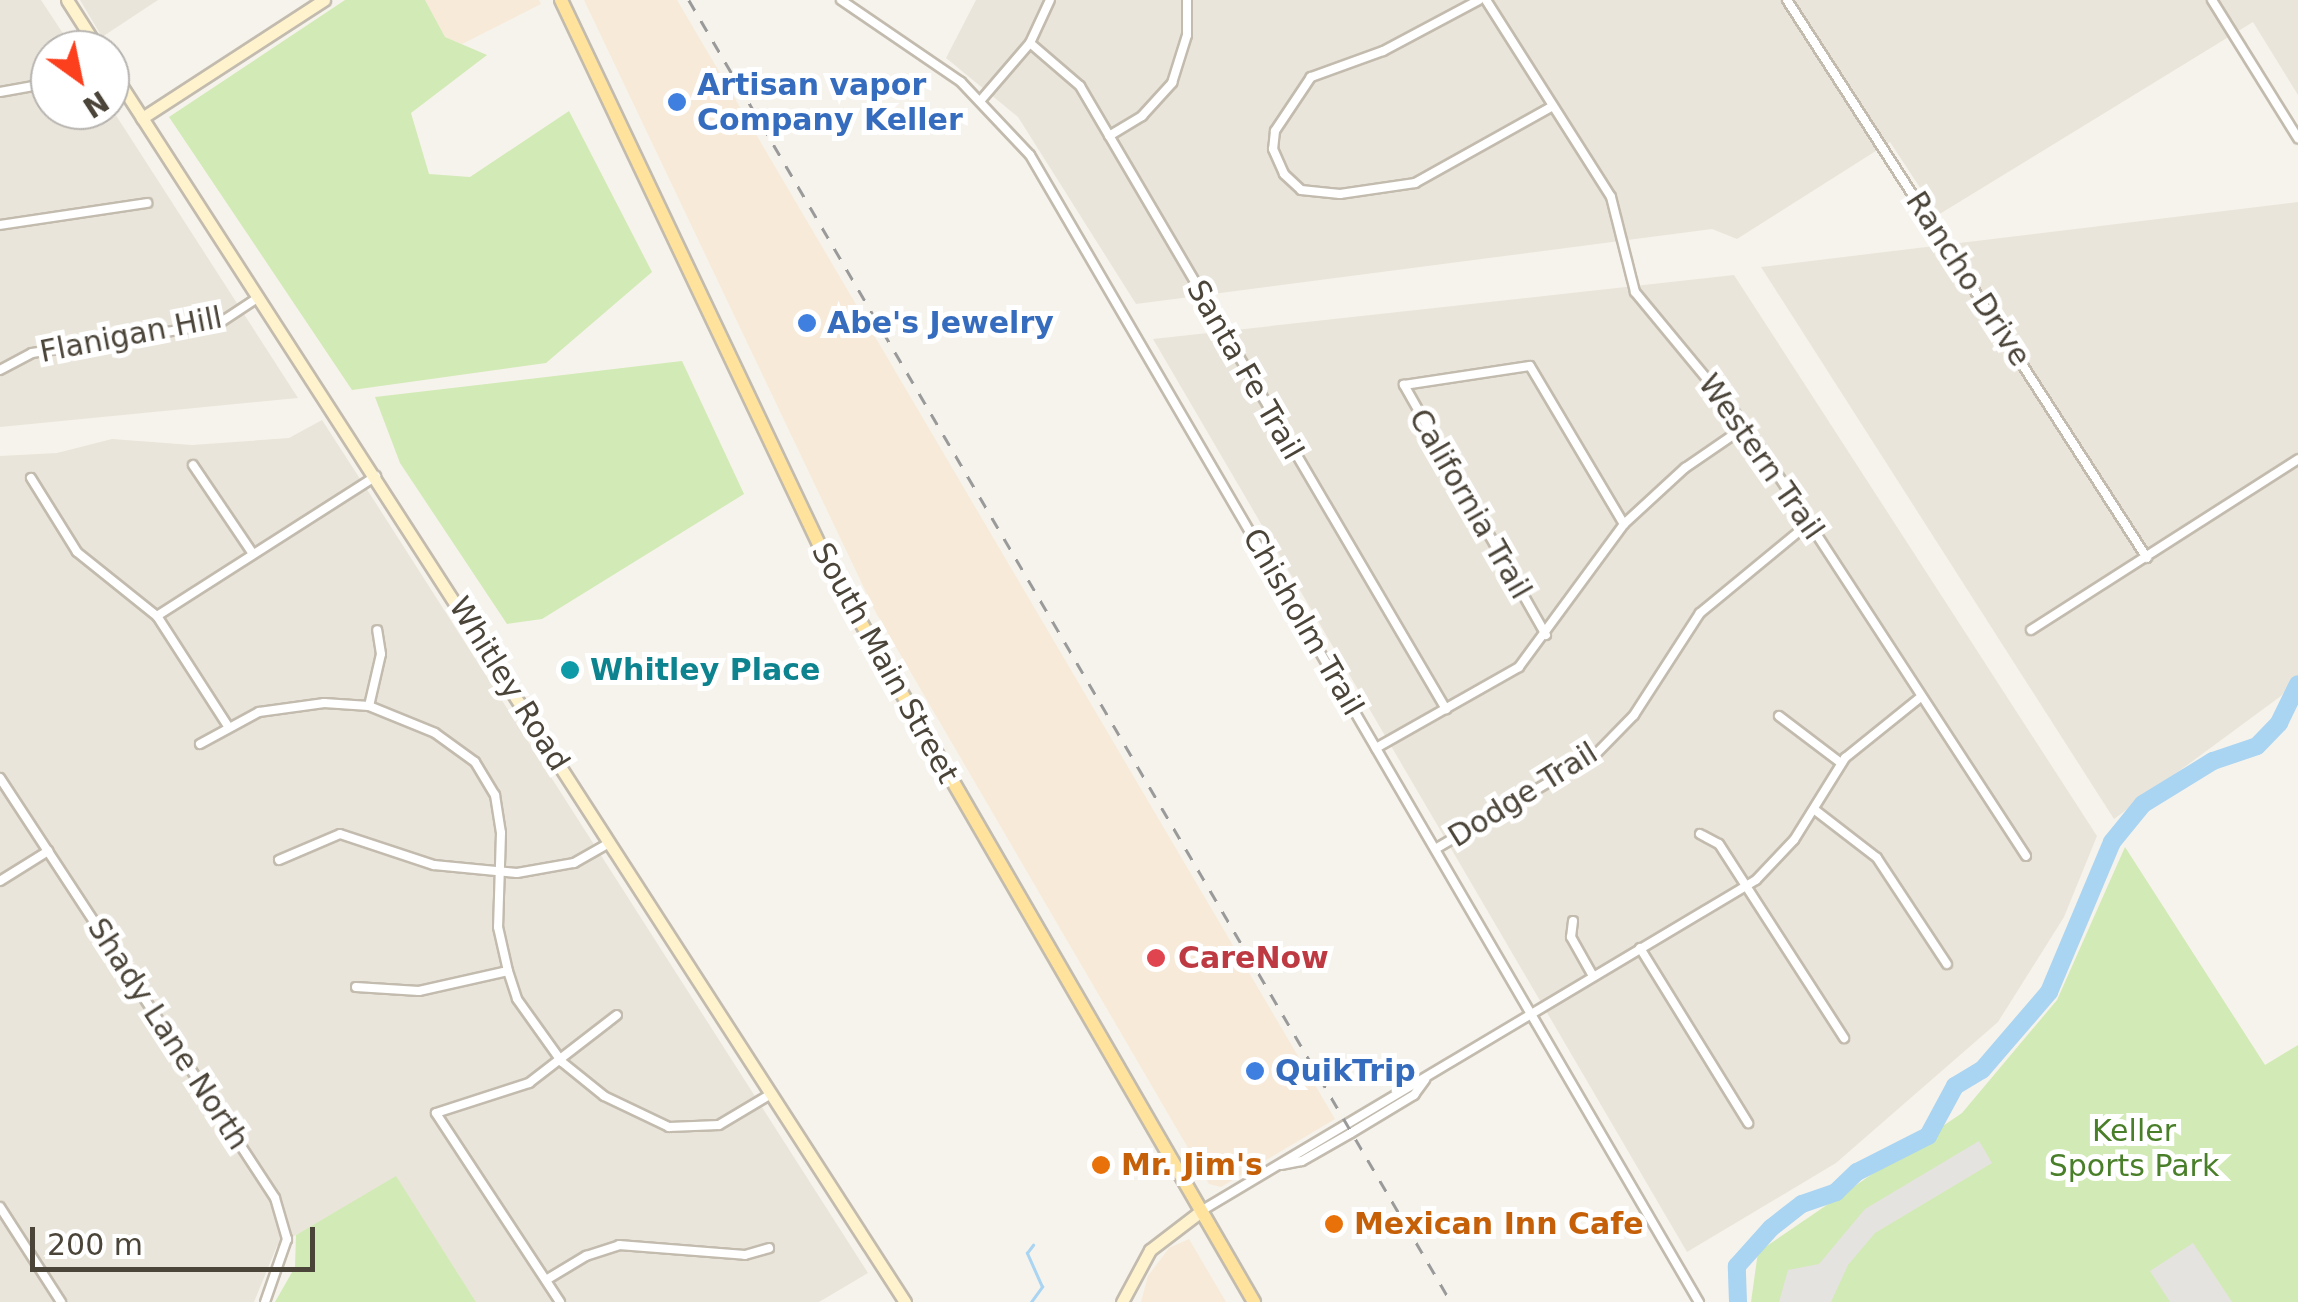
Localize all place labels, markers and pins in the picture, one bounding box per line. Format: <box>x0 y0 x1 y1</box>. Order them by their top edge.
place label: Artisan vapor Company Keller <box>697 67 963 138</box>
marker: Artisan vapor Company Keller <box>666 91 688 113</box>
place label: Abe's Jewelry <box>827 305 1054 341</box>
marker: Abe's Jewelry <box>796 312 818 334</box>
place label: Whitley Place <box>590 652 820 688</box>
marker: Whitley Place <box>559 659 581 681</box>
place label: CareNow <box>1178 940 1329 976</box>
marker: CareNow <box>1143 945 1169 971</box>
place label: QuikTrip <box>1275 1053 1416 1089</box>
marker: QuikTrip <box>1244 1060 1266 1082</box>
place label: Mr. Jim's <box>1121 1147 1263 1183</box>
marker: Mr. Jim's <box>1090 1154 1112 1176</box>
place label: Mexican Inn Cafe <box>1354 1206 1644 1242</box>
marker: Mexican Inn Cafe <box>1323 1213 1345 1235</box>

